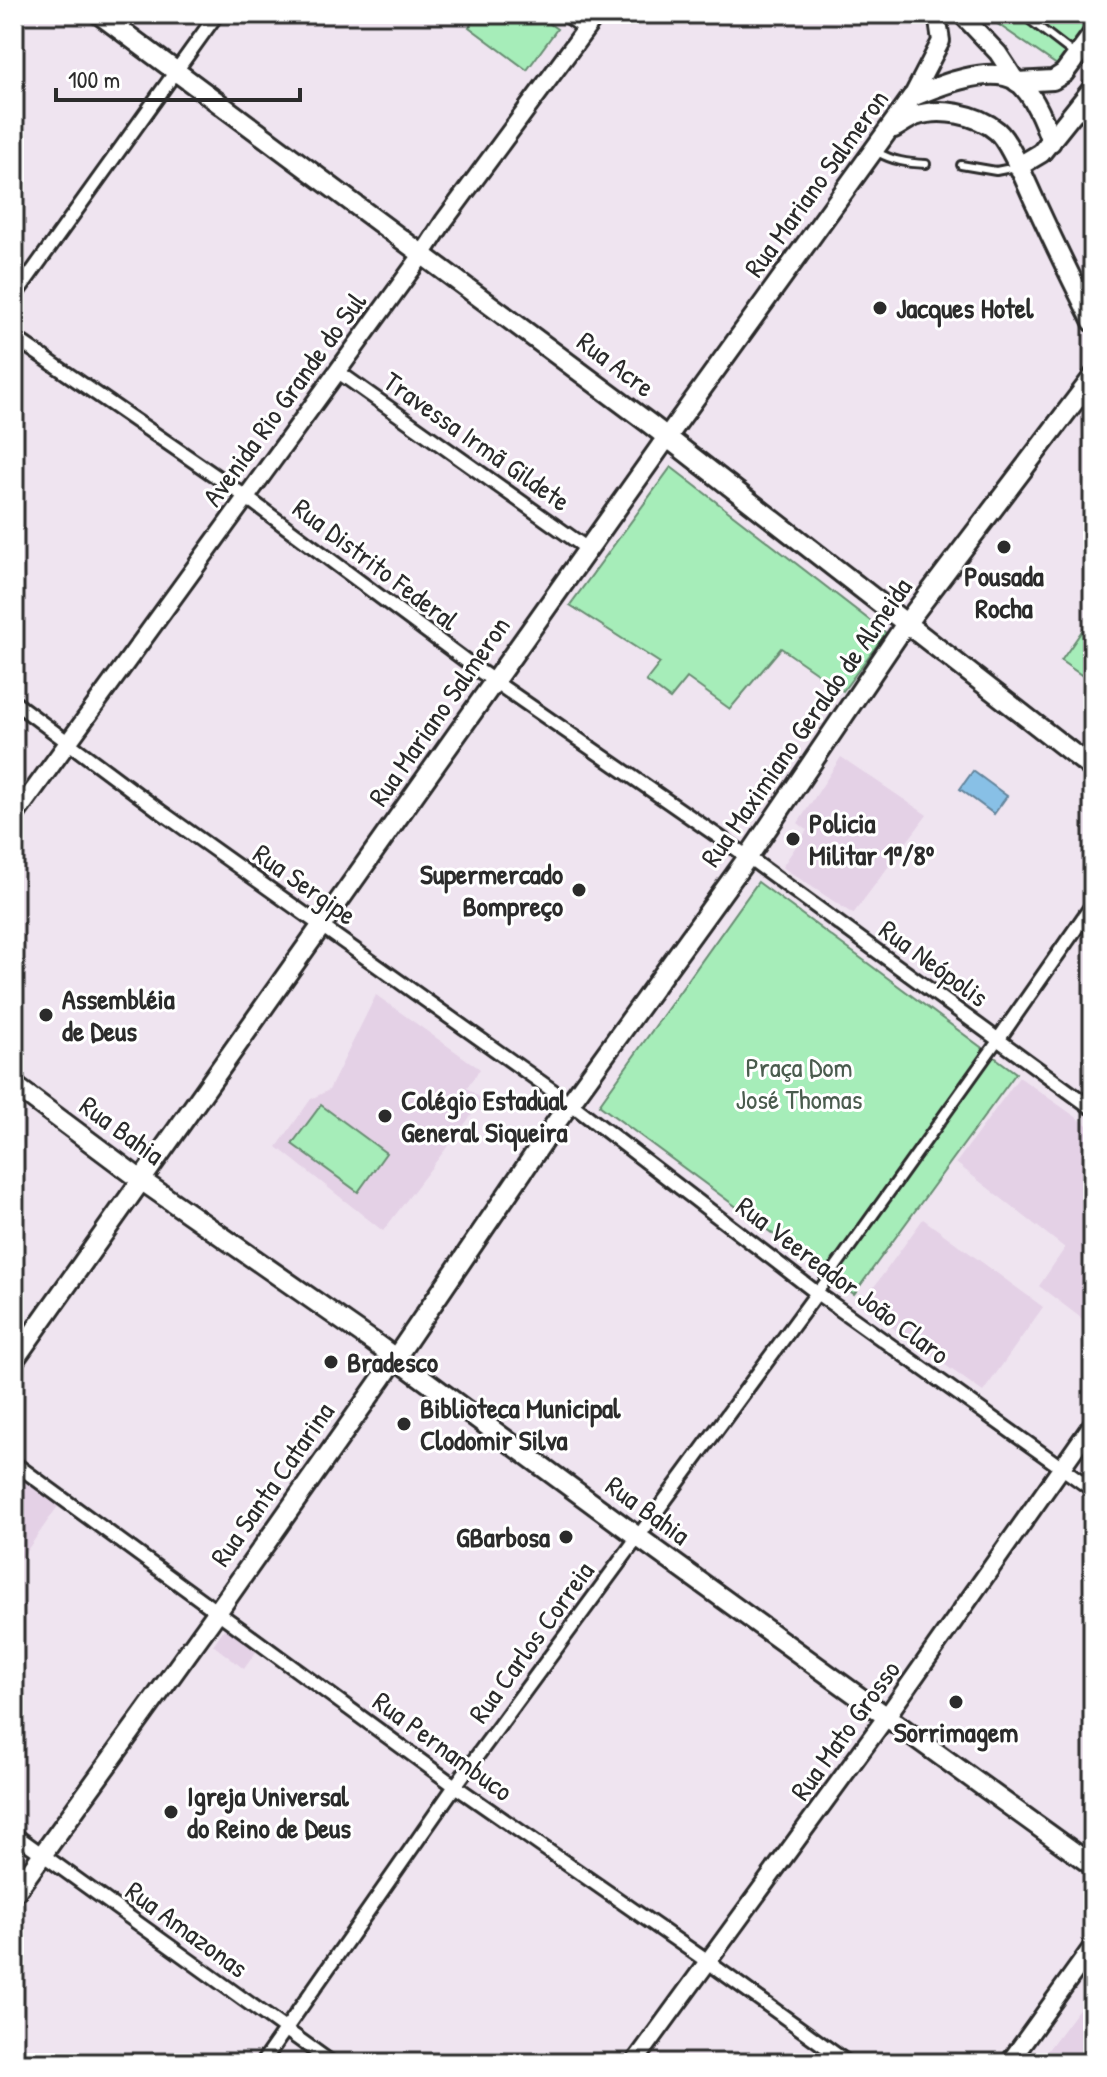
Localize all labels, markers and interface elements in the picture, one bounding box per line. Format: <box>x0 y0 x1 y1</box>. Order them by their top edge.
scale bar <box>56 52 300 102</box>
text: 100 m <box>68 63 120 95</box>
street label: Rua Mariano Salmeron <box>735 81 897 285</box>
street label: Avenida Rio Grande do Sul <box>193 284 375 514</box>
place label: Jacques Hotel <box>896 289 1034 328</box>
marker: Jacques Hotel <box>871 299 889 317</box>
street label: Rua Acre <box>570 322 662 406</box>
street label: Travessa Irmã Gildete <box>376 362 578 520</box>
street label: Rua Distrito Federal <box>285 489 467 639</box>
marker: Pousada Rocha <box>995 538 1013 556</box>
place label: Pousada Rocha <box>964 557 1044 627</box>
street label: Rua Maximiano Geraldo de Almeida <box>692 570 920 874</box>
street label: Rua Mariano Salmeron <box>359 609 519 813</box>
place label: Policia Militar 1ª/8º <box>809 804 935 874</box>
marker: Policia Militar 1ª/8º <box>784 830 802 848</box>
street label: Rua Sergipe <box>246 835 364 933</box>
place label: Supermercado Bompreço <box>420 855 564 926</box>
marker: Supermercado Bompreço <box>570 881 588 899</box>
street label: Rua Neópolis <box>872 910 996 1016</box>
place label: Assembléia de Deus <box>62 980 175 1050</box>
marker: Assembléia de Deus <box>37 1006 55 1024</box>
park label: Praça Dom José Thomas <box>736 1048 862 1118</box>
place label: Colégio Estadual General Siqueira <box>401 1081 568 1152</box>
street label: Rua Bahia <box>72 1087 172 1173</box>
marker: Colégio Estadual General Siqueira <box>376 1107 394 1125</box>
street label: Rua Veereador João Claro <box>729 1187 957 1373</box>
place label: Bradesco <box>347 1343 439 1381</box>
marker: Bradesco <box>322 1353 340 1371</box>
place label: Biblioteca Municipal Clodomir Silva <box>420 1389 621 1459</box>
street label: Rua Santa Catarina <box>201 1394 343 1574</box>
marker: Biblioteca Municipal Clodomir Silva <box>395 1415 413 1433</box>
street label: Rua Bahia <box>598 1467 698 1553</box>
place label: GBarbosa <box>456 1518 550 1556</box>
marker: GBarbosa <box>557 1528 575 1546</box>
street label: Rua Carlos Correia <box>460 1554 603 1730</box>
street label: Rua Mato Grosso <box>781 1652 909 1808</box>
street label: Rua Pernambuco <box>365 1682 521 1810</box>
marker: Sorrimagem <box>947 1693 965 1711</box>
place label: Sorrimagem <box>894 1713 1018 1752</box>
place label: Igreja Universal do Reino de Deus <box>187 1777 351 1847</box>
marker: Igreja Universal do Reino de Deus <box>162 1803 180 1821</box>
street label: Rua Amazonas <box>118 1872 256 1986</box>

